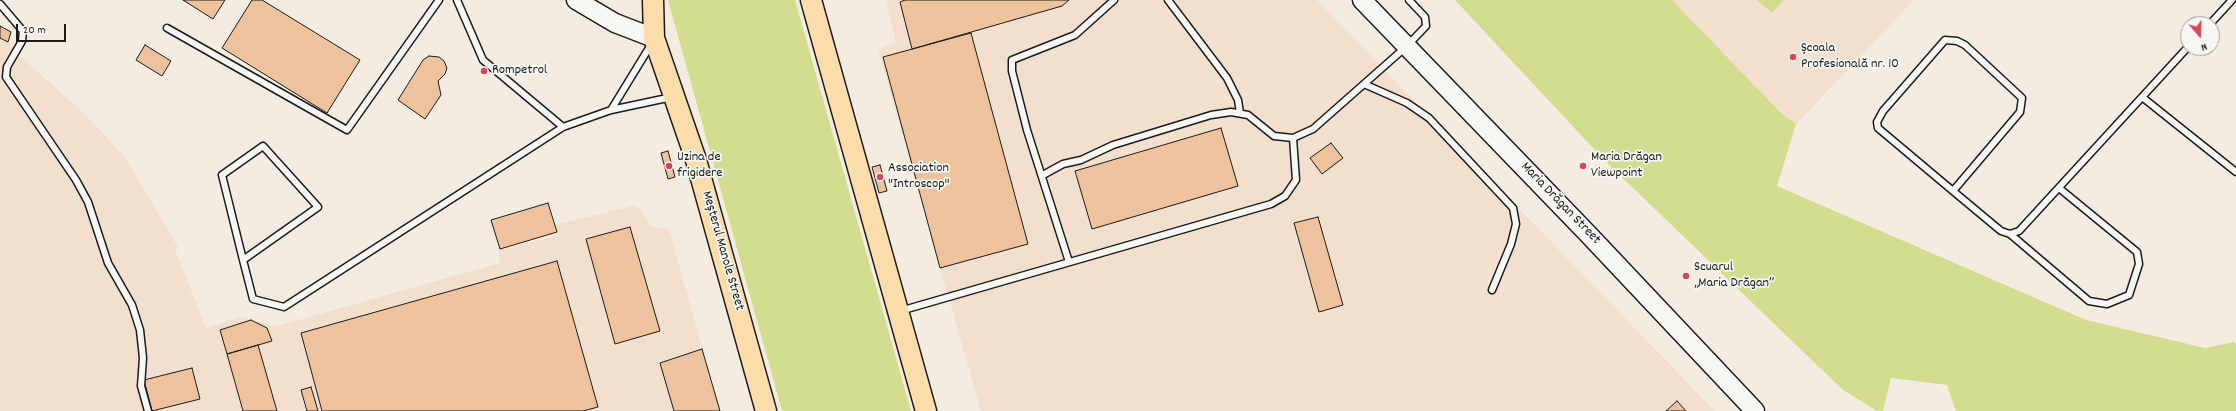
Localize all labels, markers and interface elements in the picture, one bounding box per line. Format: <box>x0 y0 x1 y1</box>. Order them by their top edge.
scale bar <box>18 16 68 42</box>
north arrow <box>2180 16 2220 56</box>
text: 20 m <box>23 22 46 39</box>
text: N <box>2198 38 2209 55</box>
place label: Școala Profesională nr. 10 <box>1801 41 1899 74</box>
marker: Școala Profesională nr. 10 <box>1788 52 1798 62</box>
place label: Rompetrol <box>492 63 547 79</box>
marker: Rompetrol <box>479 66 489 76</box>
place label: Uzina de frigidere <box>677 150 722 182</box>
place label: Maria Drăgan Viewpoint <box>1591 150 1662 182</box>
street label: Maria Drăgan Street <box>1516 159 1604 249</box>
marker: Uzina de frigidere <box>664 161 674 171</box>
place label: Association "Introscop" <box>888 161 950 194</box>
marker: Maria Drăgan Viewpoint <box>1578 161 1588 171</box>
marker: Association "Introscop" <box>875 172 885 182</box>
street label: Meșterul Manole Street <box>697 189 747 313</box>
place label: Scuarul „Maria Drăgan” <box>1694 260 1774 292</box>
marker: Scuarul „Maria Drăgan” <box>1681 271 1691 281</box>

